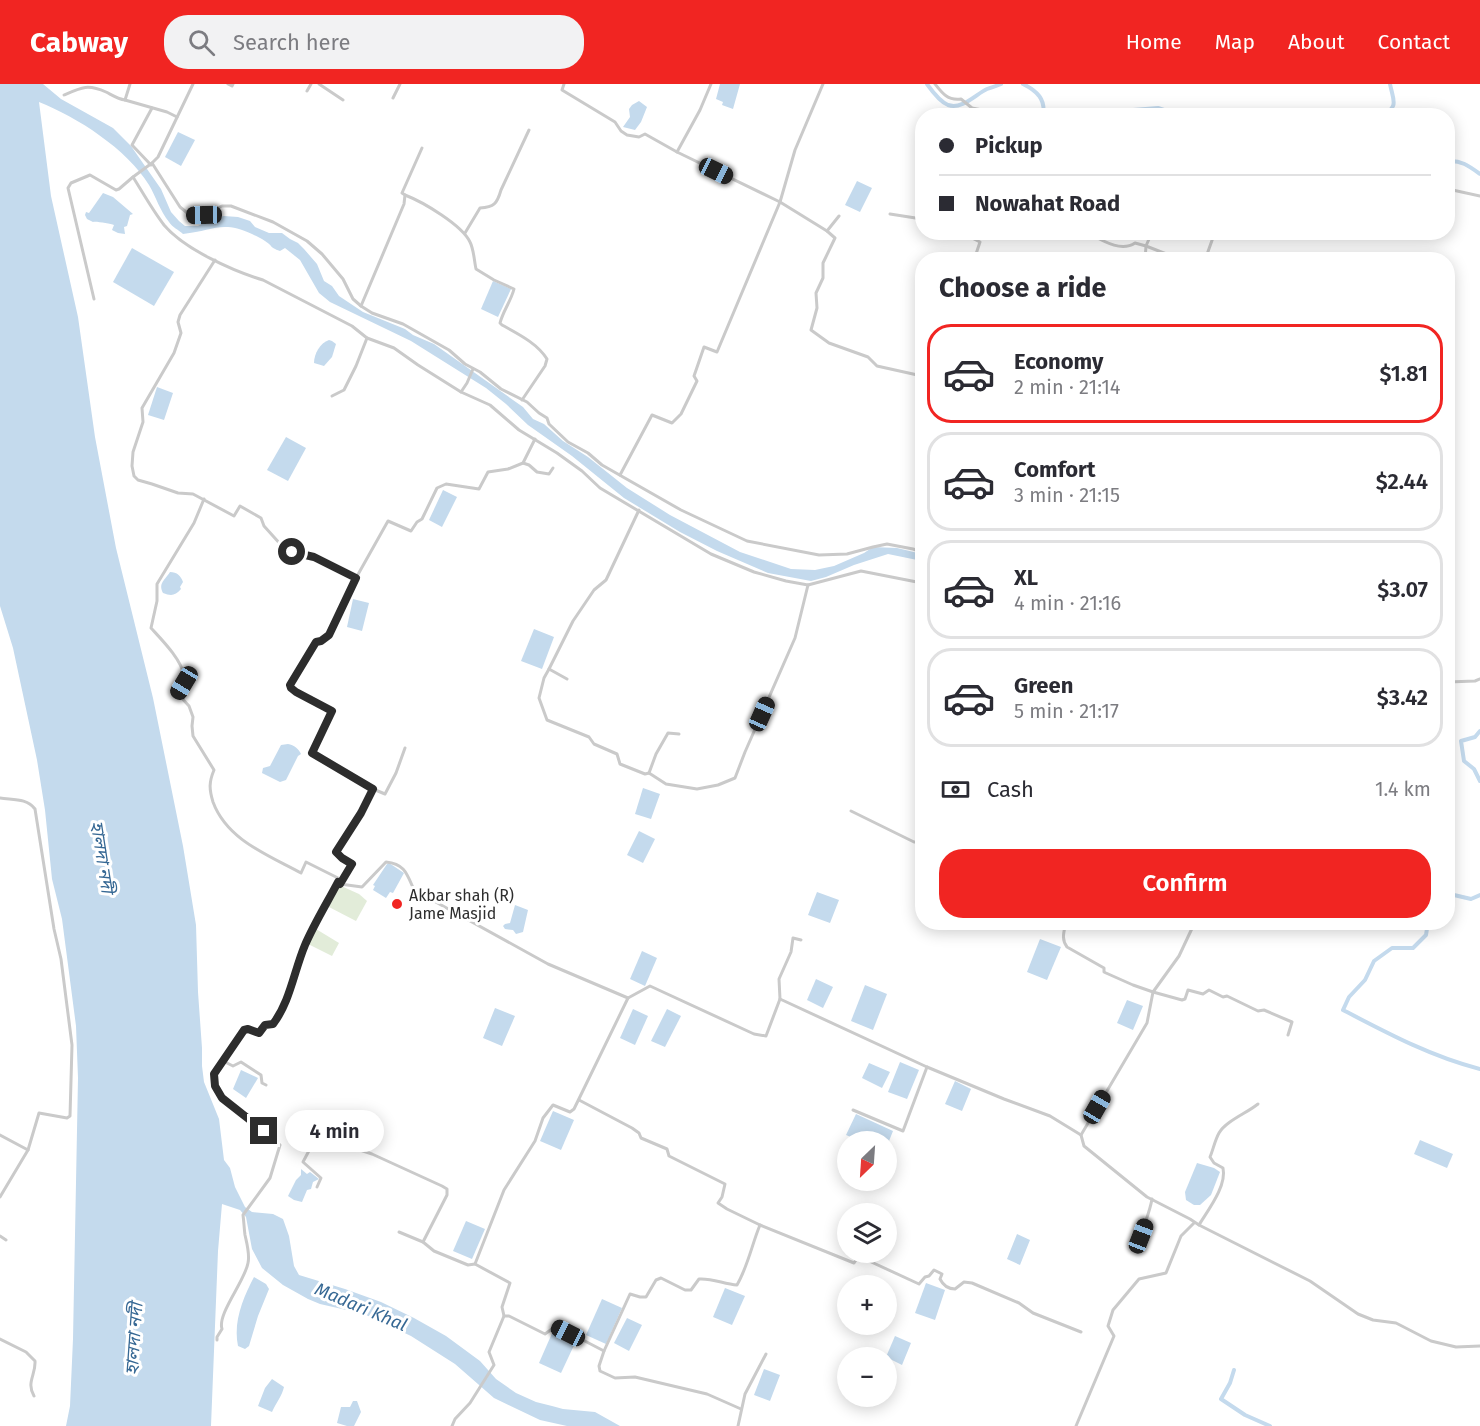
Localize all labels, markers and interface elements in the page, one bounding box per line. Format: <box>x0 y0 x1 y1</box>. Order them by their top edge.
search box <box>164 15 584 69</box>
text: Cabway <box>30 26 128 59</box>
icon: search <box>185 26 218 59</box>
text: Search here <box>233 29 350 56</box>
text: Home <box>1126 29 1182 55</box>
text: Map <box>1215 29 1255 55</box>
text: About <box>1288 29 1345 55</box>
text: Contact <box>1378 29 1450 55</box>
text: Pickup <box>975 132 1043 159</box>
car <box>696 155 736 187</box>
text: Nowahat Road <box>975 190 1120 217</box>
car <box>186 206 222 224</box>
text: Choose a ride <box>939 272 1106 304</box>
icon: car <box>942 347 996 401</box>
text: Economy <box>1014 348 1103 375</box>
text: $1.81 <box>1379 360 1428 387</box>
text: 2 min · 21:14 <box>1014 375 1120 399</box>
icon: car <box>942 455 996 509</box>
text: Comfort <box>1014 456 1095 483</box>
text: $2.44 <box>1376 468 1428 495</box>
text: 3 min · 21:15 <box>1014 483 1120 507</box>
route start <box>278 538 305 565</box>
icon: car <box>942 563 996 617</box>
text: XL <box>1014 564 1038 591</box>
text: $3.07 <box>1377 576 1428 603</box>
text: 4 min · 21:16 <box>1014 591 1121 615</box>
car <box>167 663 201 703</box>
icon: car <box>942 671 996 725</box>
text: Green <box>1014 672 1073 699</box>
text: $3.42 <box>1377 684 1428 711</box>
car <box>746 694 778 734</box>
text: 5 min · 21:17 <box>1014 699 1119 723</box>
icon: cash <box>939 773 972 806</box>
text: Cash <box>987 776 1034 803</box>
text: 1.4 km <box>1375 777 1431 801</box>
water label: হালদা নদী <box>85 819 119 898</box>
button: Confirm <box>939 849 1431 918</box>
place label: Akbar shah (R) Jame Masjid <box>409 886 514 923</box>
marker: Akbar shah (R) Jame Masjid <box>390 897 404 911</box>
car <box>1080 1087 1114 1127</box>
callout: 4 min <box>285 1110 384 1152</box>
route end <box>250 1117 277 1144</box>
text: 4 min <box>309 1119 360 1143</box>
north arrow <box>837 1131 897 1191</box>
map controls <box>837 1131 897 1407</box>
button: layers <box>837 1203 897 1263</box>
car <box>1126 1216 1156 1256</box>
button: + <box>837 1275 897 1335</box>
water label: Madari Khal <box>312 1278 410 1336</box>
water label: হালদা নদী <box>120 1299 148 1376</box>
car <box>548 1317 588 1349</box>
button: − <box>837 1347 897 1407</box>

